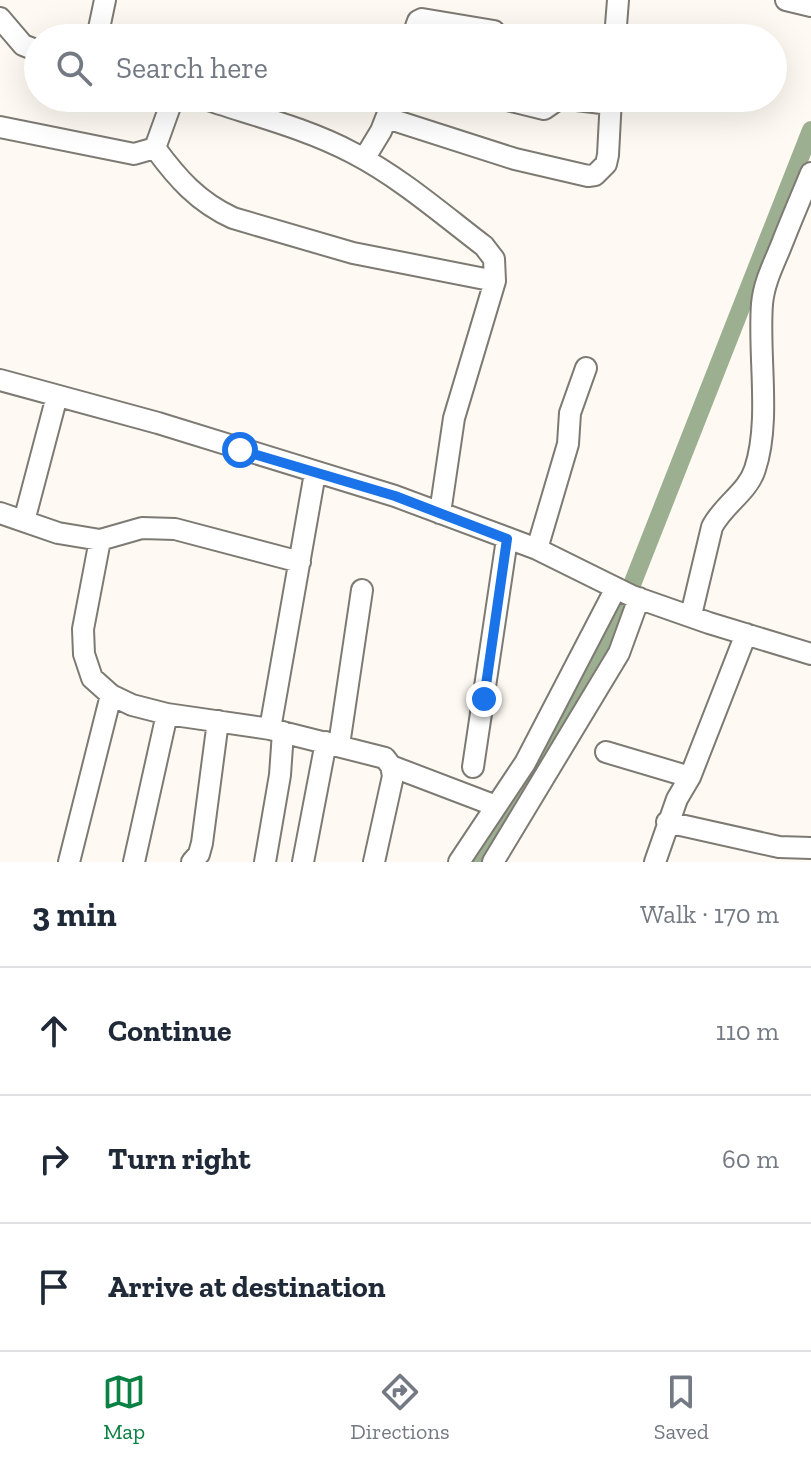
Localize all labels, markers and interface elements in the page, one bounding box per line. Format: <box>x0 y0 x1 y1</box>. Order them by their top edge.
search box <box>24 24 787 112</box>
icon: search <box>52 46 96 90</box>
text: Search here <box>116 50 268 86</box>
route start <box>222 432 258 468</box>
route end <box>466 681 502 717</box>
text: 3 min <box>32 894 117 935</box>
text: Walk · 170 m <box>640 898 779 930</box>
icon: ahead <box>32 1009 76 1053</box>
text: Continue <box>108 1013 232 1049</box>
text: 110 m <box>716 1015 779 1047</box>
icon: right <box>32 1137 76 1181</box>
text: Turn right <box>108 1141 250 1177</box>
text: 60 m <box>722 1143 779 1175</box>
icon: arrive <box>32 1265 76 1309</box>
text: Arrive at destination <box>108 1269 385 1305</box>
tab: Map <box>102 1370 146 1445</box>
tab: Directions <box>350 1370 450 1445</box>
tab: Saved <box>654 1370 709 1445</box>

